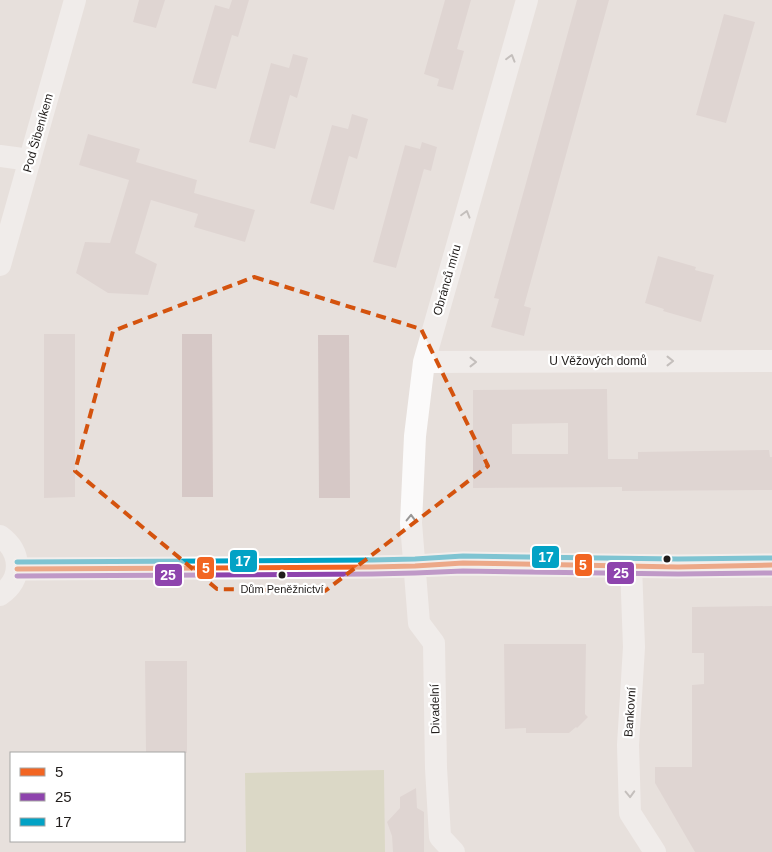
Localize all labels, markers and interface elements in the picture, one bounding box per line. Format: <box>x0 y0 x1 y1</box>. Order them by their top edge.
one-way arrow <box>505 54 515 62</box>
street label: Pod Šibeníkem <box>19 92 56 174</box>
one-way arrow <box>461 210 471 219</box>
street label: Obránců míru <box>430 243 464 317</box>
street label: U Věžových domů <box>549 354 647 368</box>
one-way arrow <box>666 356 674 366</box>
one-way arrow <box>469 357 477 367</box>
one-way arrow <box>406 514 417 522</box>
line badge: 17 <box>531 545 560 569</box>
line badge: 17 <box>229 549 258 573</box>
text: 17 <box>538 549 554 565</box>
text: 17 <box>235 553 251 569</box>
line badge: 5 <box>574 553 593 577</box>
unlabelled marker <box>662 554 672 564</box>
line badge: 5 <box>196 556 215 580</box>
text: 5 <box>579 557 587 573</box>
text: 5 <box>202 560 210 576</box>
line badge: 25 <box>606 561 635 585</box>
line badge: 25 <box>154 563 183 587</box>
text: 25 <box>613 565 629 581</box>
text: 25 <box>160 567 176 583</box>
marker: Dům Peněžnictví <box>277 570 287 580</box>
place label: Dům Peněžnictví <box>240 583 324 595</box>
street label: Divadelní <box>428 683 442 734</box>
street label: Bankovní <box>621 686 639 737</box>
legend <box>10 752 185 842</box>
text: 5 <box>55 763 63 780</box>
text: 25 <box>55 788 72 805</box>
one-way arrow <box>624 790 635 798</box>
text: 17 <box>55 813 72 830</box>

